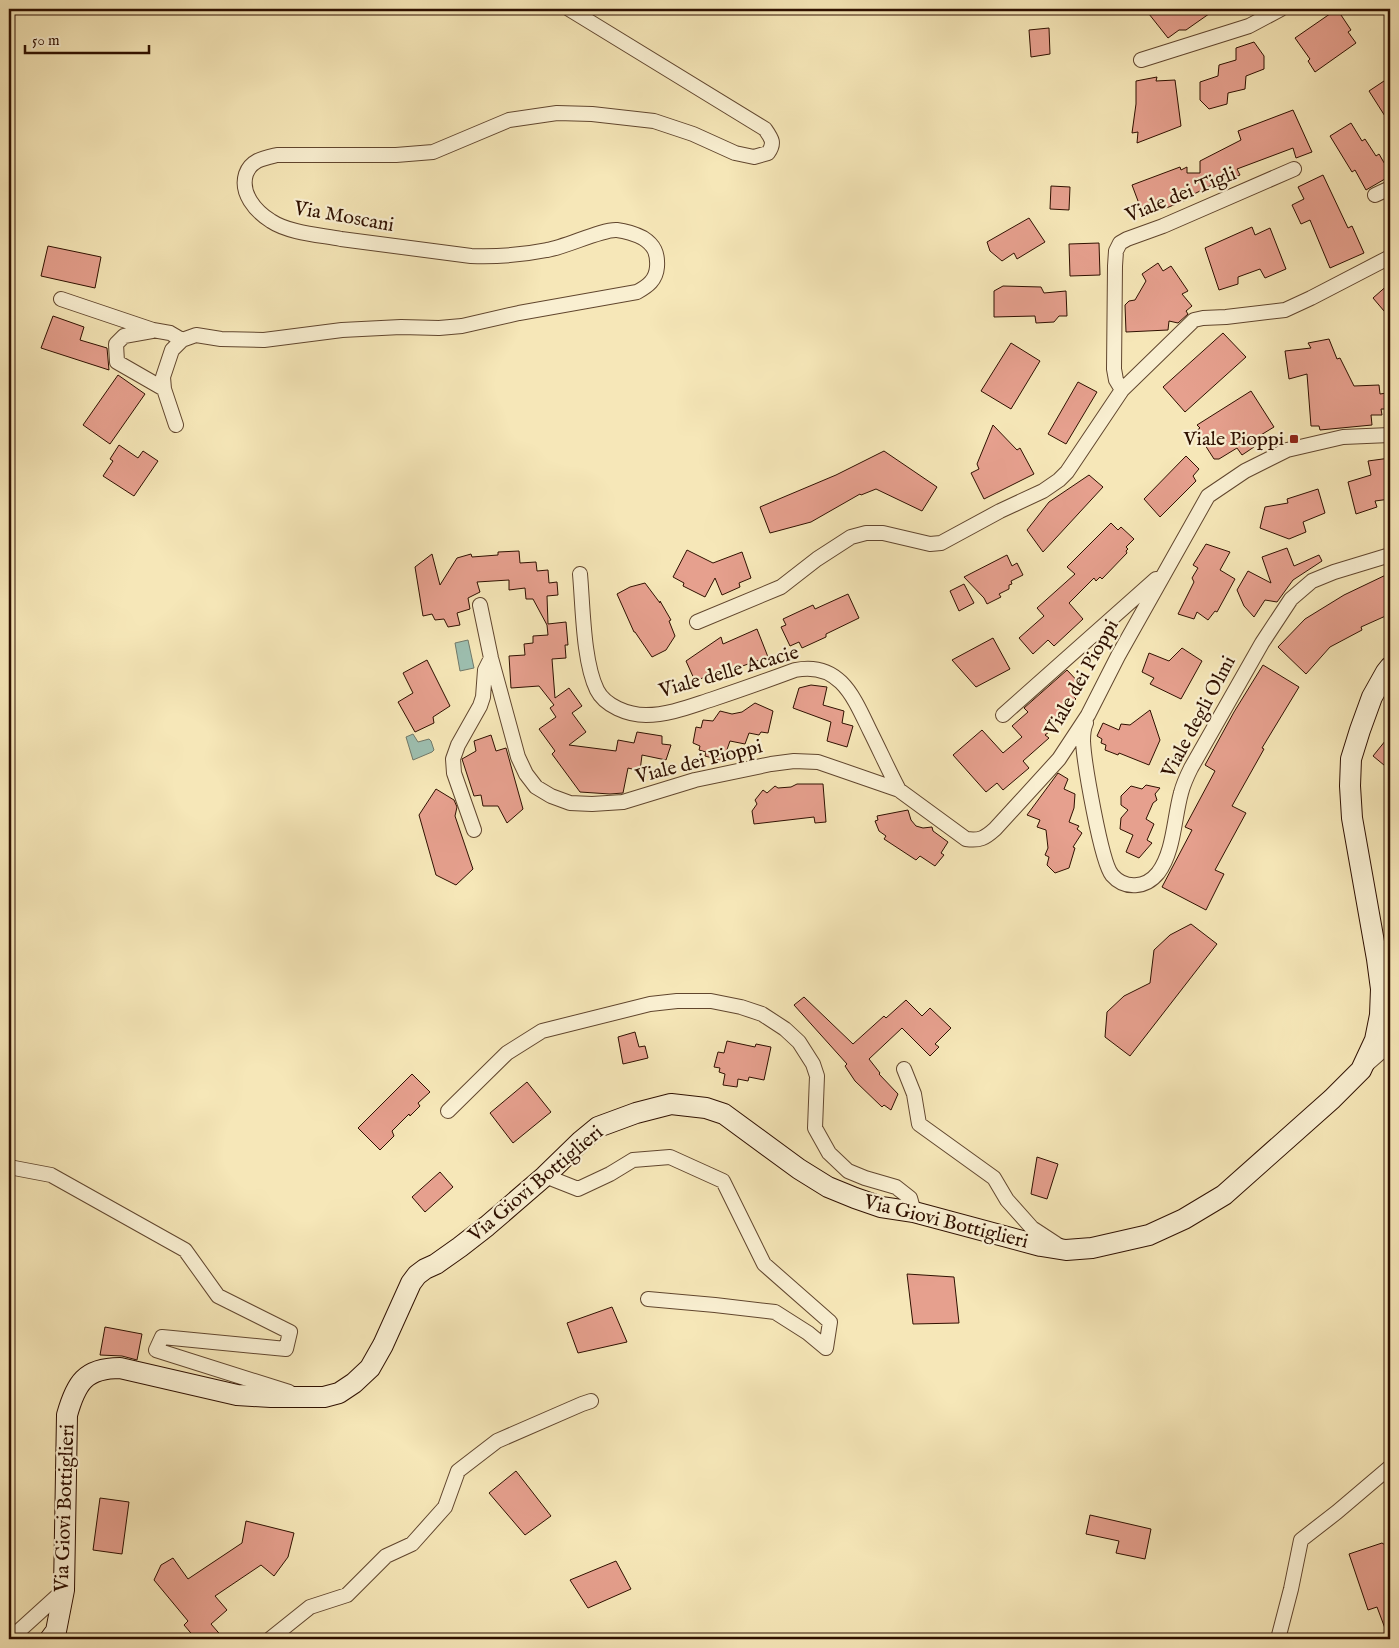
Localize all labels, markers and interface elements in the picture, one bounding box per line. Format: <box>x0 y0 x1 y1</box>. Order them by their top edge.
scale bar <box>25 22 149 54</box>
text: 50 m <box>32 31 60 50</box>
street label: Viale dei Tigli <box>1121 161 1240 229</box>
street label: Via Moscani <box>291 196 396 238</box>
place label: Viale Pioppi <box>1182 427 1284 452</box>
marker: Viale Pioppi <box>1288 433 1300 445</box>
street label: Viale dei Pioppi <box>1039 615 1124 742</box>
street label: Viale delle Acacie <box>655 640 802 704</box>
street label: Viale degli Olmi <box>1156 652 1242 783</box>
street label: Viale dei Pioppi <box>632 734 765 790</box>
street label: Via Giovi Bottiglieri <box>463 1120 609 1248</box>
street label: Via Giovi Bottiglieri <box>860 1189 1031 1254</box>
street label: Via Giovi Bottiglieri <box>50 1423 80 1594</box>

